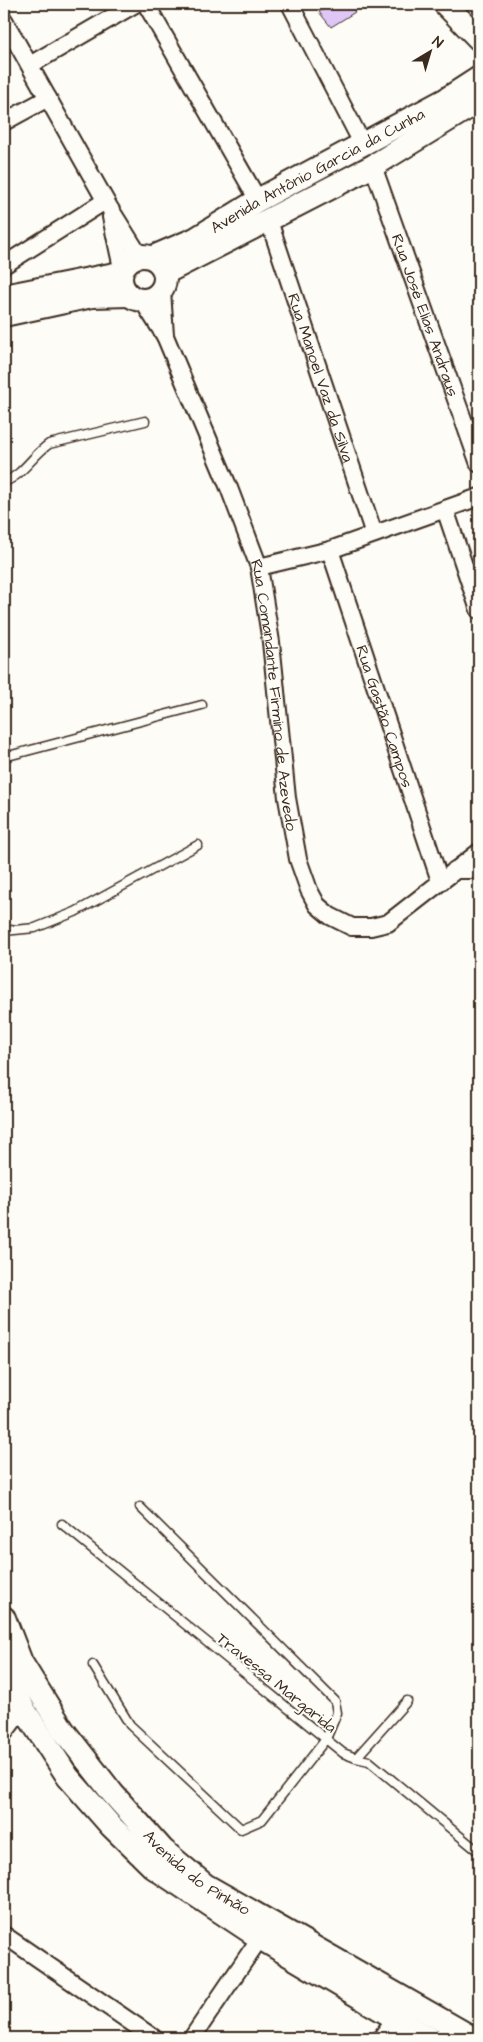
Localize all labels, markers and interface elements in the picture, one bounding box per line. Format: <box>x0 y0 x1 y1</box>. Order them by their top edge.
north arrow <box>406 28 456 78</box>
text: N <box>428 32 447 53</box>
street label: Avenida Antônio Garcia da Cunha <box>206 103 428 239</box>
street label: Rua José Elias Andraus <box>386 231 464 400</box>
street label: Rua Manoel Vaz da Silva <box>282 290 359 465</box>
street label: Rua Comandante Firmino de Azevedo <box>245 556 303 833</box>
street label: Rua Gastão Campos <box>350 642 418 791</box>
street label: Travessa Margarida <box>211 1627 341 1739</box>
street label: Avenida do Pinhão <box>138 1825 254 1921</box>

